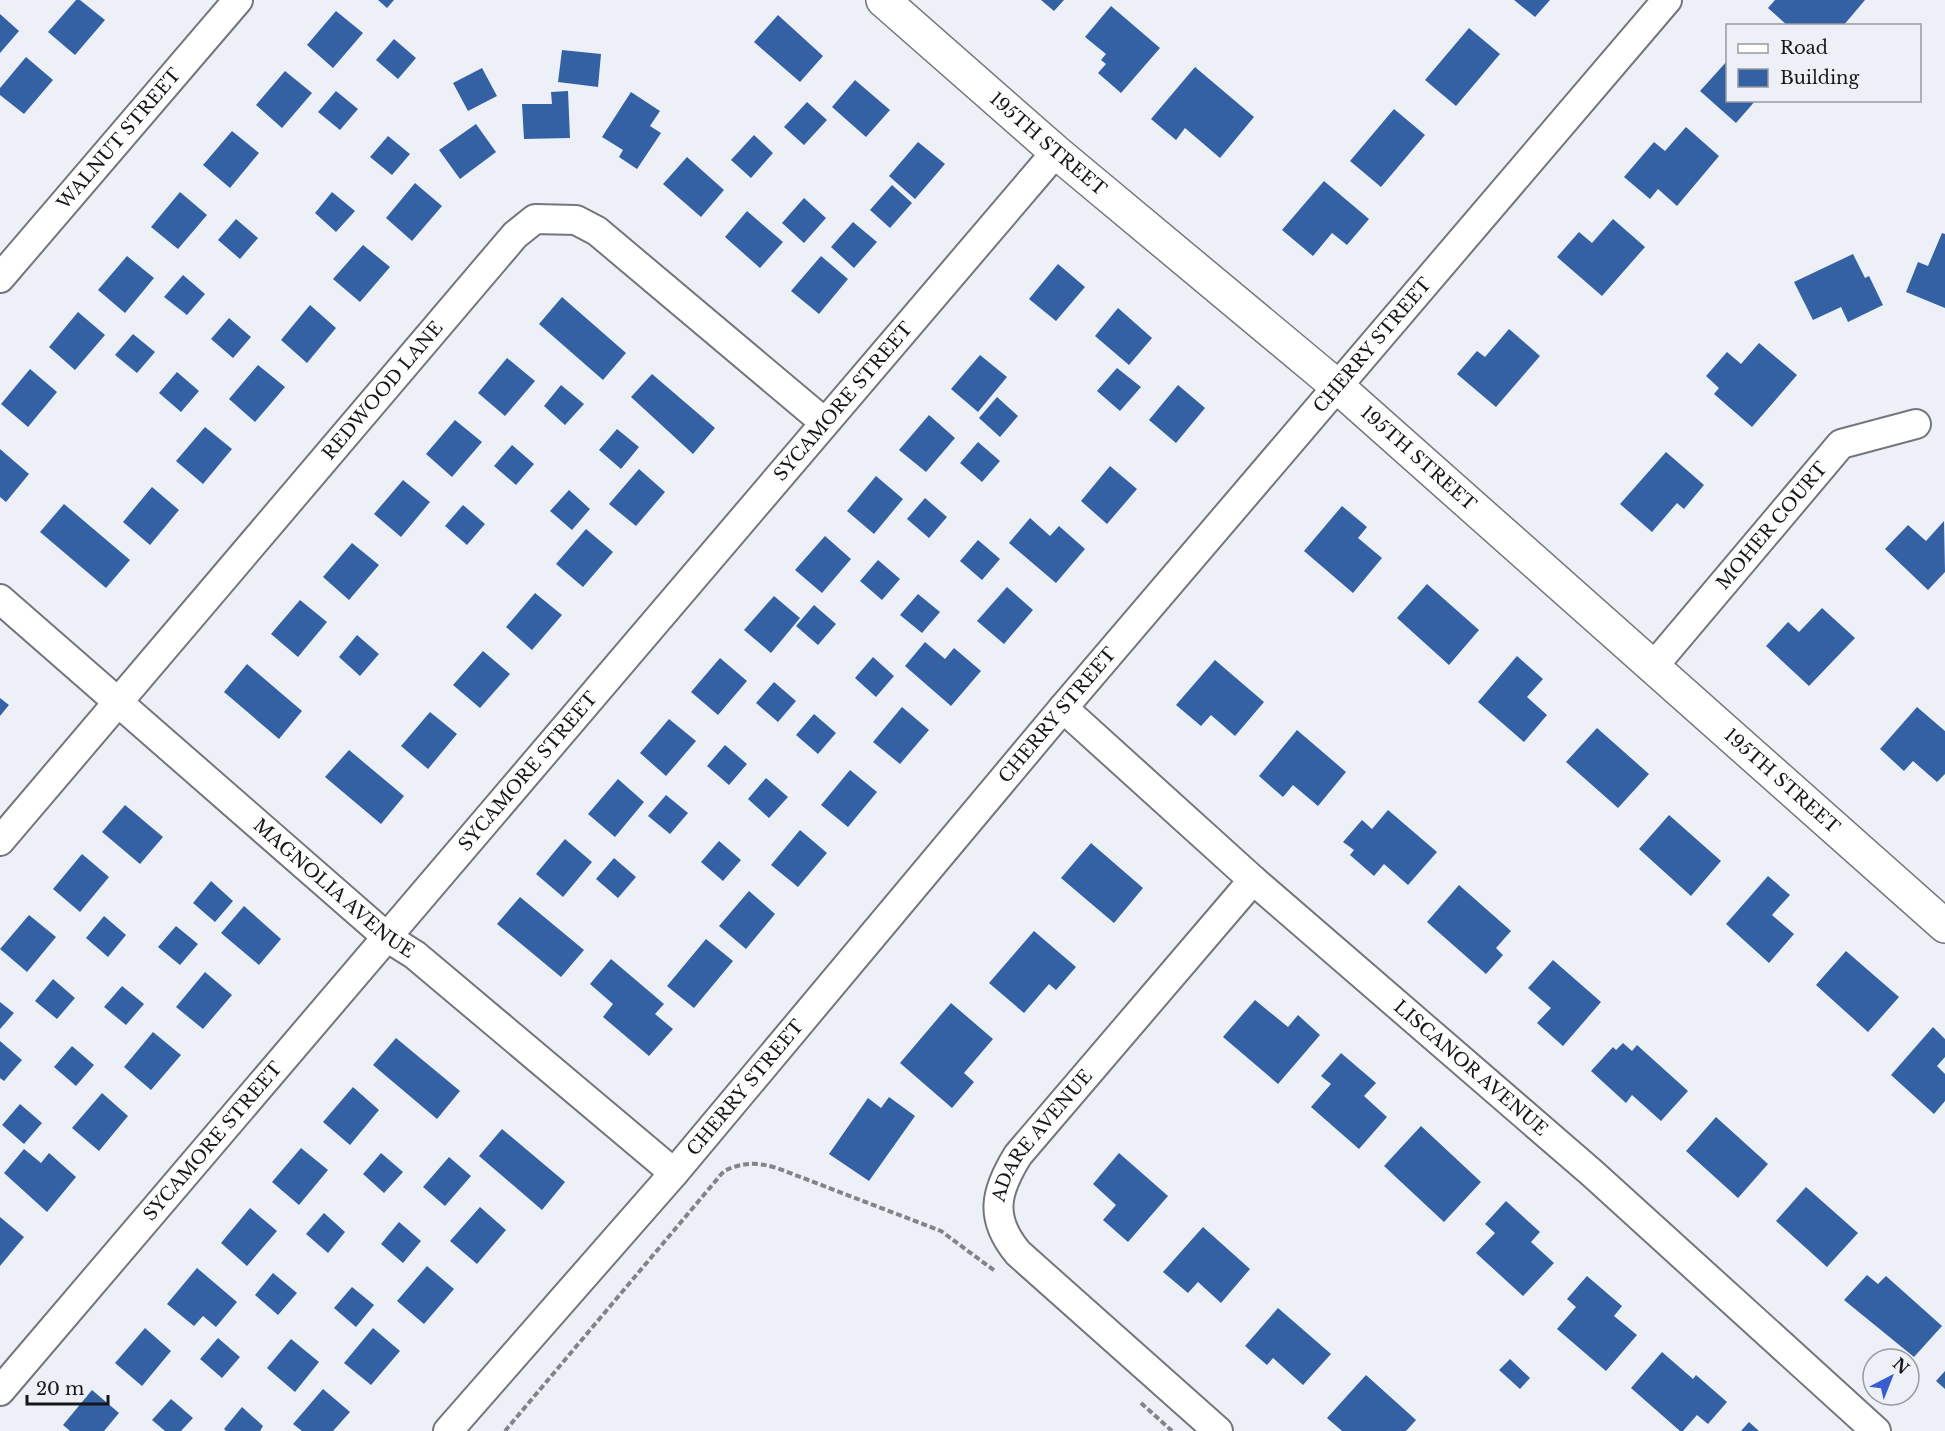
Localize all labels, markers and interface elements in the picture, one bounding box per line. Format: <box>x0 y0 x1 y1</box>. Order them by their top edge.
legend <box>1726 24 1921 102</box>
text: Road <box>1780 37 1828 59</box>
street label: WALNUT STREET <box>52 64 186 215</box>
text: Building <box>1780 67 1859 89</box>
street label: 195TH STREET <box>985 88 1111 201</box>
street label: CHERRY STREET <box>1309 273 1436 417</box>
street label: REDWOOD LANE <box>318 317 448 464</box>
street label: SYCAMORE STREET <box>769 317 917 486</box>
street label: 195TH STREET <box>1356 401 1481 516</box>
street label: MOHER COURT <box>1712 457 1832 594</box>
street label: CHERRY STREET <box>994 643 1121 787</box>
street label: SYCAMORE STREET <box>454 687 602 855</box>
street label: 195TH STREET <box>1720 724 1845 839</box>
street label: MAGNOLIA AVENUE <box>249 814 418 963</box>
street label: LISCANOR AVENUE <box>1389 996 1552 1141</box>
street label: CHERRY STREET <box>682 1015 809 1160</box>
street label: SYCAMORE STREET <box>139 1057 287 1225</box>
street label: ADARE AVENUE <box>987 1065 1097 1205</box>
north arrow <box>1861 1347 1921 1407</box>
text: N <box>1889 1353 1913 1378</box>
scale bar <box>27 1368 108 1406</box>
text: 20 m <box>36 1378 84 1400</box>

